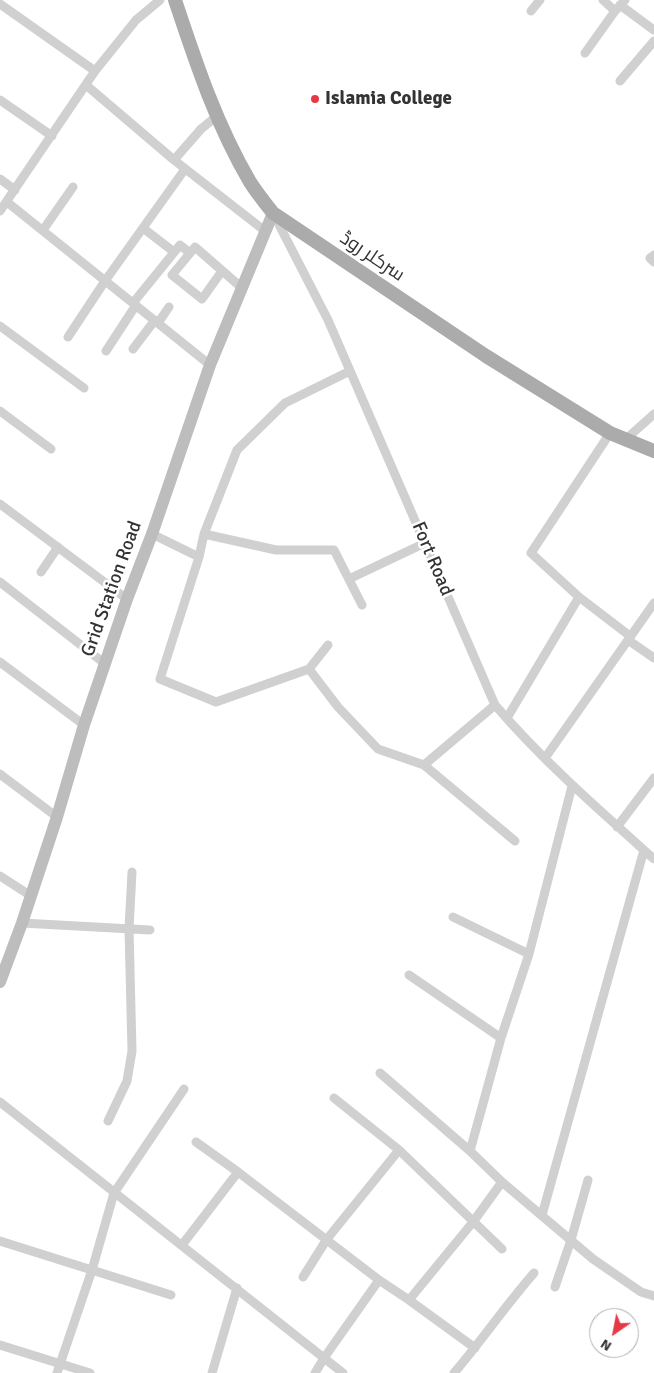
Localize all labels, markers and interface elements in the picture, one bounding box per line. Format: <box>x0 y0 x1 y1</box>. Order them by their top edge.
place label: Islamia College <box>325 88 452 110</box>
marker: Islamia College <box>309 93 321 105</box>
street label: سرکلر روڈ <box>335 227 409 287</box>
street label: Grid Station Road <box>77 518 147 660</box>
street label: Fort Road <box>406 519 458 599</box>
north arrow <box>589 1308 639 1358</box>
text: N <box>597 1335 615 1355</box>

